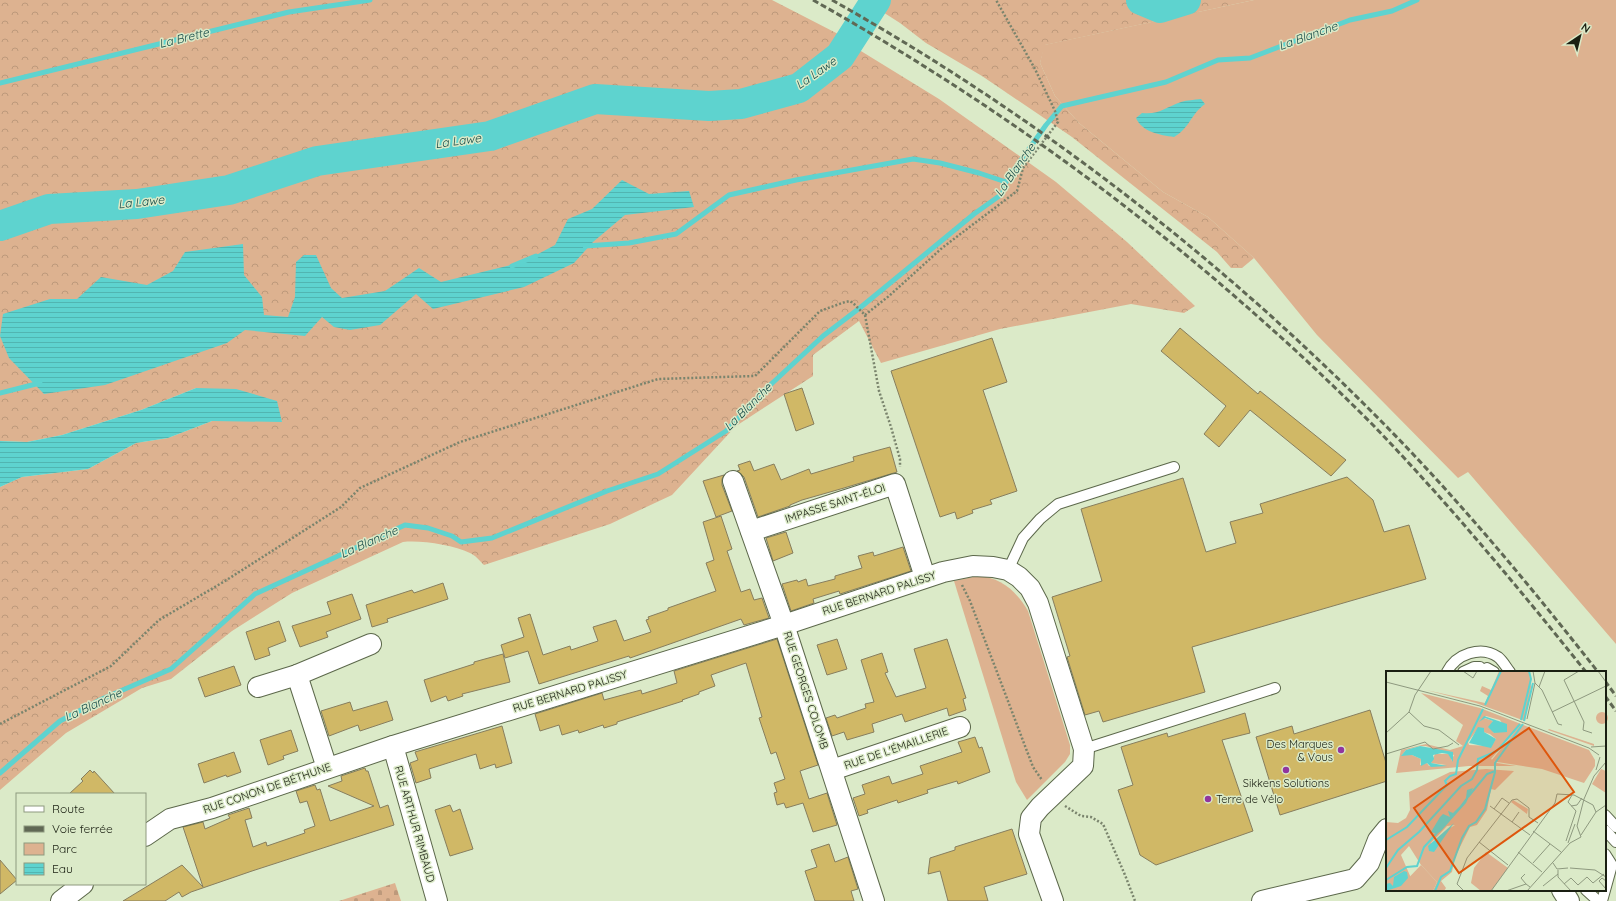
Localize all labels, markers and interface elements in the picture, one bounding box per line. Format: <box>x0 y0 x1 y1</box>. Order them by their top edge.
north arrow <box>1560 16 1600 56</box>
water label: La Blanche <box>1276 18 1340 53</box>
text: N <box>1578 20 1593 36</box>
water label: La Brette <box>157 24 211 51</box>
water label: La Lawe <box>792 52 840 92</box>
water label: La Lawe <box>434 130 483 151</box>
water label: La Blanche <box>991 139 1039 199</box>
water label: La Lawe <box>117 191 166 211</box>
water label: La Blanche <box>721 379 776 434</box>
street label: IMPASSE SAINT-ÉLOI <box>783 480 887 526</box>
water label: La Blanche <box>338 522 401 561</box>
street label: RUE BERNARD PALISSY <box>820 568 938 618</box>
street label: RUE GEORGES COLOMB <box>780 629 832 751</box>
street label: RUE BERNARD PALISSY <box>511 667 629 715</box>
inset map <box>1386 671 1606 891</box>
water label: La Blanche <box>62 684 125 724</box>
street label: RUE DE L'ÉMAILLERIE <box>842 724 950 772</box>
place label: Des Marques & Vous <box>1267 737 1333 764</box>
marker: Des Marques & Vous <box>1336 745 1346 755</box>
street label: RUE CONON DE BÉTHUNE <box>201 759 333 817</box>
street label: RUE ARTHUR RIMBAUD <box>392 764 438 884</box>
marker: Sikkens Solutions <box>1281 765 1291 775</box>
place label: Sikkens Solutions <box>1243 776 1329 790</box>
place label: Terre de Vélo <box>1216 792 1284 806</box>
legend <box>16 793 146 885</box>
marker: Terre de Vélo <box>1203 794 1213 804</box>
text: Route <box>52 801 85 816</box>
text: Voie ferrée <box>52 821 113 836</box>
text: Parc <box>52 841 77 856</box>
text: Eau <box>52 861 73 876</box>

